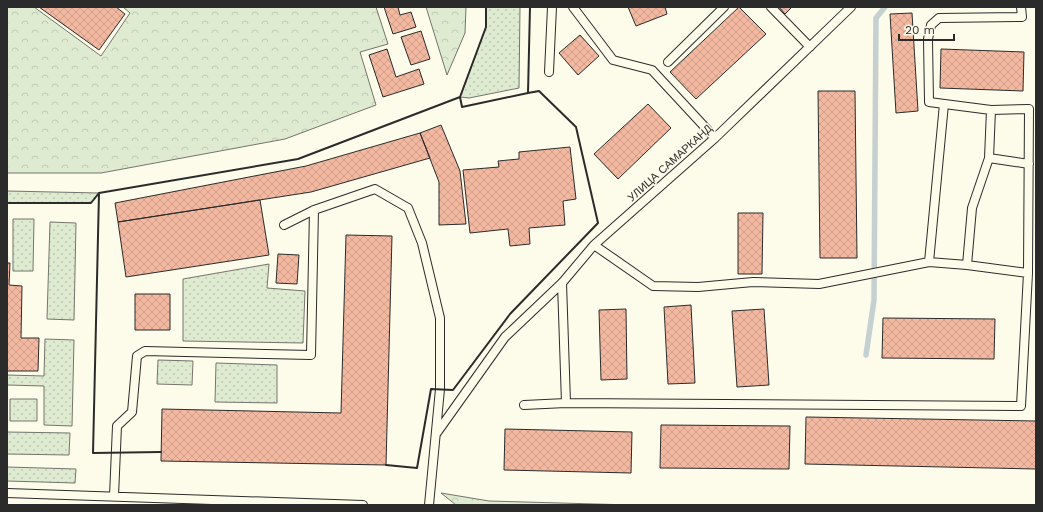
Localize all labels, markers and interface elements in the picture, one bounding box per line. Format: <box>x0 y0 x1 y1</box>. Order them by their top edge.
scale bar <box>899 16 954 42</box>
text: 20 m <box>905 23 935 37</box>
street label: УЛИЦА САМАРКАНД <box>625 121 715 204</box>

